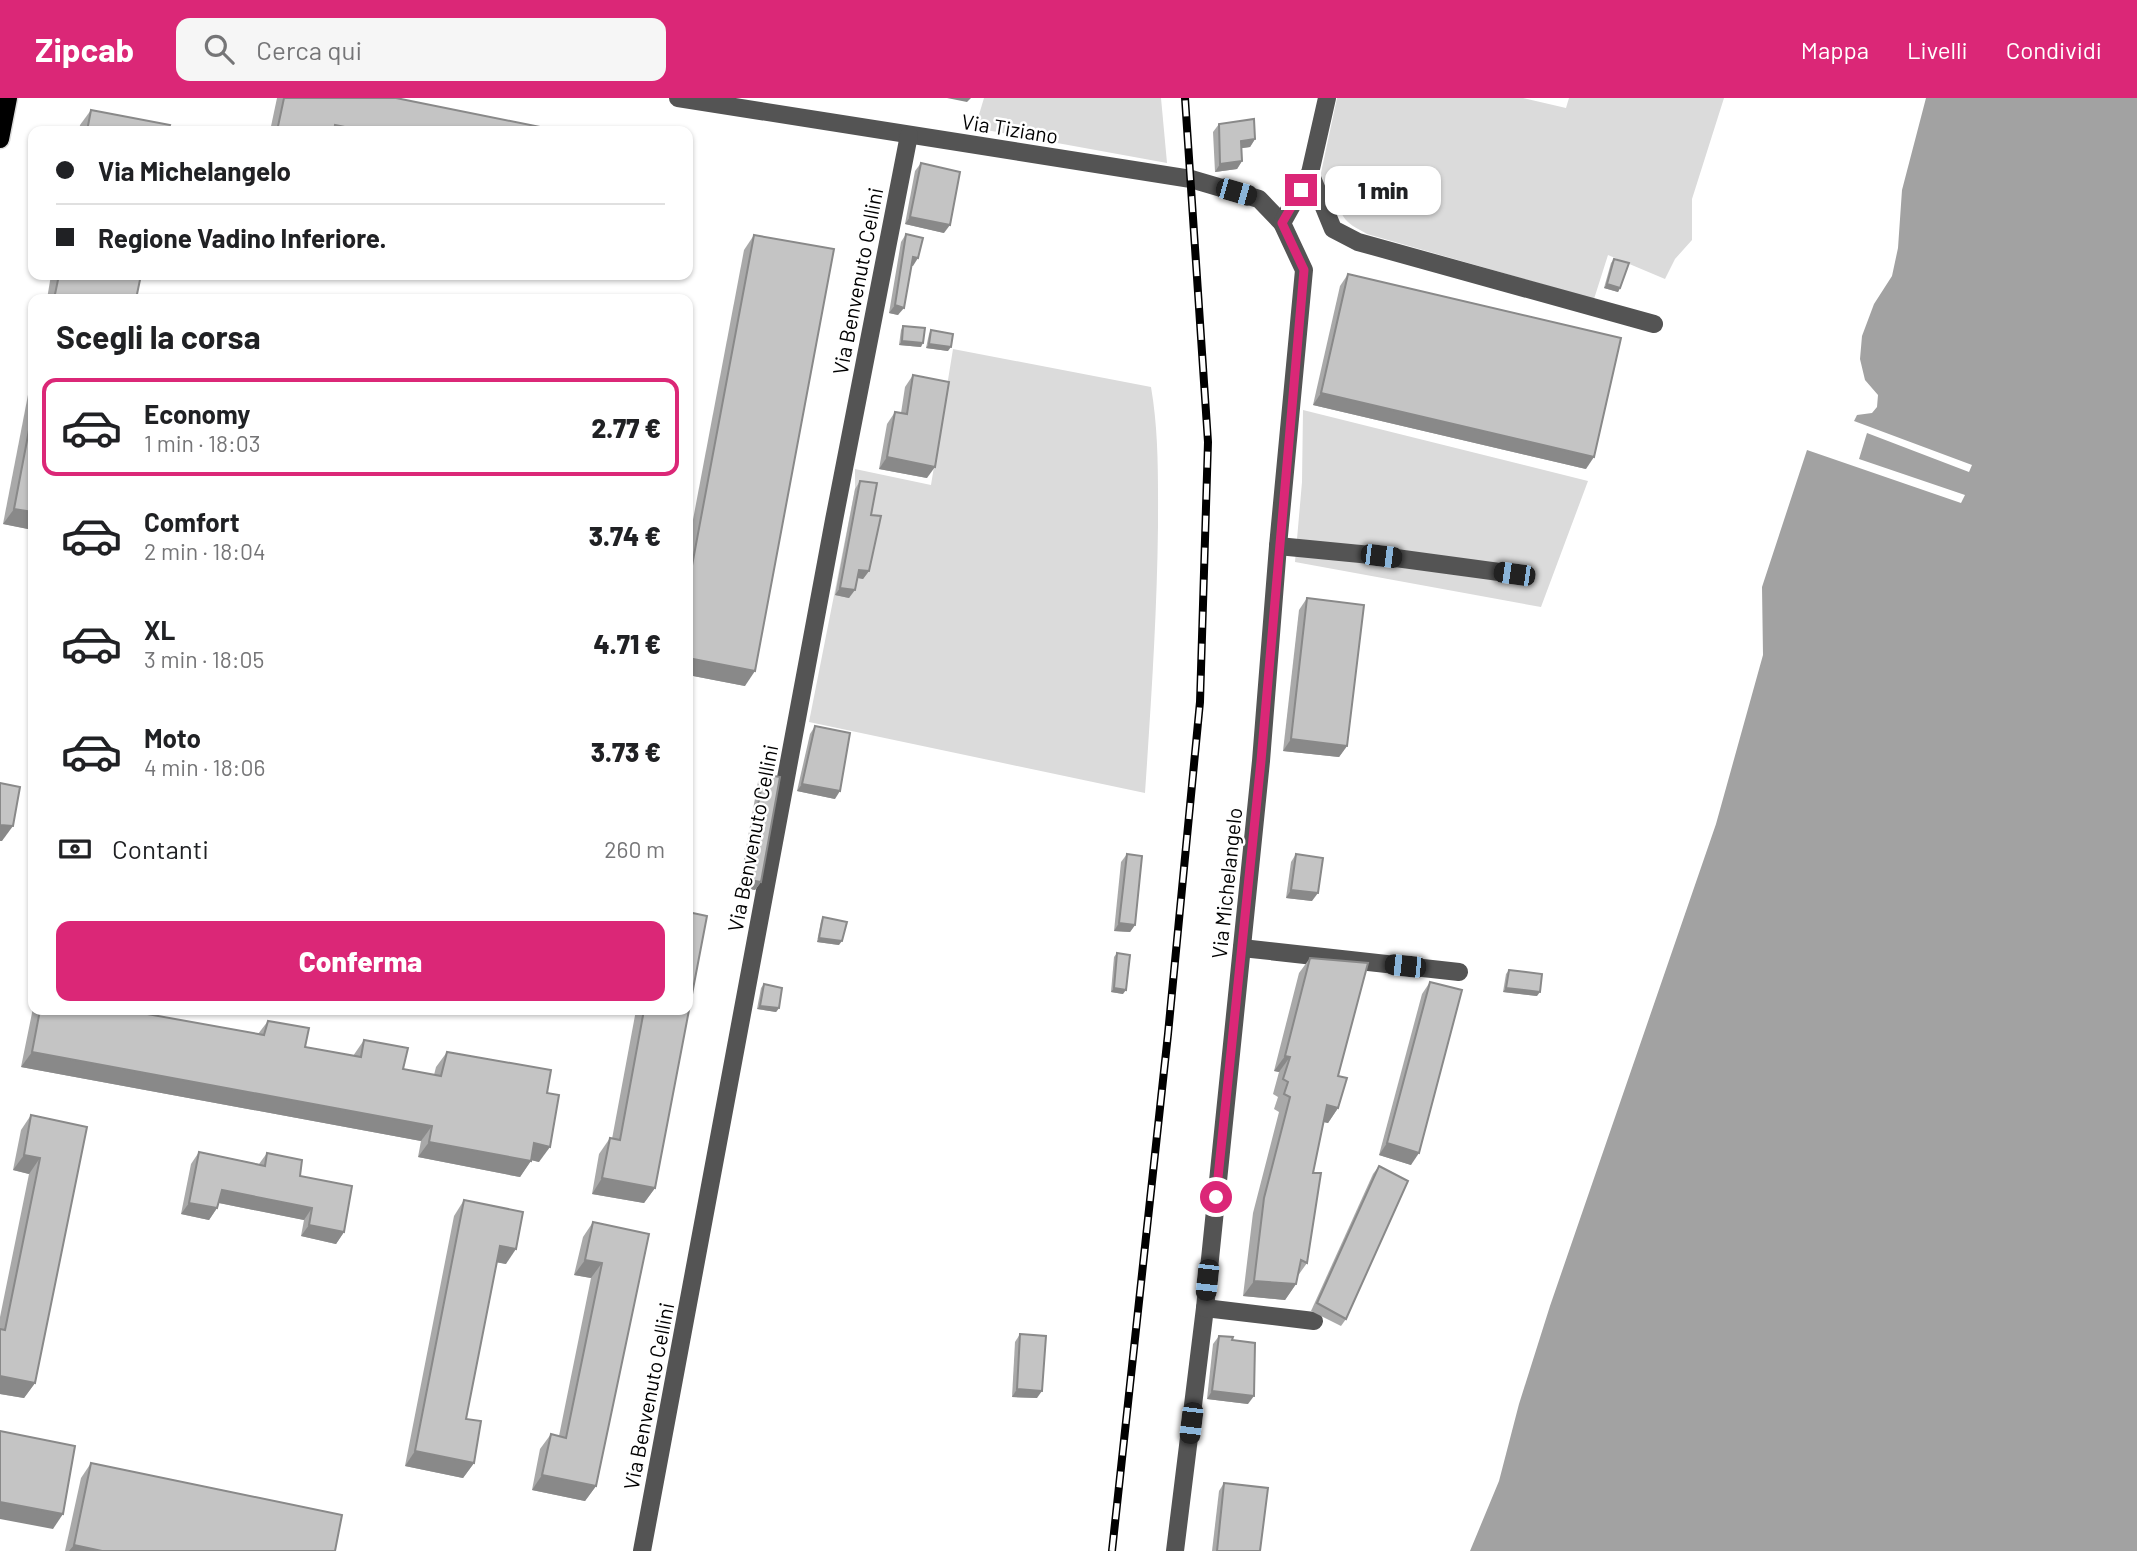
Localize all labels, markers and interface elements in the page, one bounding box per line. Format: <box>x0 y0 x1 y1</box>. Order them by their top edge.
search box <box>176 18 666 81</box>
text: Zipcab <box>35 29 134 69</box>
icon: search <box>200 30 238 68</box>
text: Cerca qui <box>256 34 362 65</box>
text: Mappa <box>1801 35 1869 64</box>
text: Livelli <box>1907 35 1968 64</box>
text: Condividi <box>2006 35 2102 64</box>
street label: Via Tiziano <box>960 108 1060 148</box>
text: Via Michelangelo <box>98 155 291 186</box>
callout: 1 min <box>1326 166 1441 214</box>
route end <box>1285 174 1317 206</box>
car <box>1213 176 1260 208</box>
text: 1 min <box>1358 176 1408 204</box>
street label: Via Benvenuto Cellini <box>827 185 887 377</box>
text: Regione Vadino Inferiore. <box>98 222 387 253</box>
text: Scegli la corsa <box>56 317 261 355</box>
icon: car <box>60 396 123 459</box>
text: Economy <box>144 398 250 429</box>
text: 2.77 € <box>591 412 661 443</box>
text: 1 min · 18:03 <box>144 429 261 457</box>
icon: car <box>60 504 123 567</box>
text: Comfort <box>144 506 240 537</box>
text: 3.74 € <box>589 520 661 551</box>
text: 2 min · 18:04 <box>144 537 266 565</box>
car <box>1359 543 1404 569</box>
car <box>1492 561 1537 587</box>
icon: car <box>60 612 123 675</box>
text: XL <box>144 614 175 645</box>
text: 4.71 € <box>594 628 661 659</box>
text: 3 min · 18:05 <box>144 645 264 673</box>
icon: car <box>60 720 123 783</box>
text: Moto <box>144 722 201 753</box>
text: 3.73 € <box>591 736 661 767</box>
street label: Via Benvenuto Cellini <box>722 742 782 934</box>
text: 4 min · 18:06 <box>144 753 265 781</box>
street label: Via Michelangelo <box>1206 806 1246 960</box>
icon: cash <box>56 830 94 868</box>
text: Contanti <box>112 833 209 864</box>
text: 260 m <box>604 835 665 863</box>
button: Conferma <box>56 921 665 1001</box>
car <box>1384 953 1427 979</box>
route start <box>1200 1181 1232 1213</box>
car <box>1195 1258 1220 1302</box>
street label: Via Benvenuto Cellini <box>618 1300 678 1492</box>
car <box>1179 1401 1204 1445</box>

